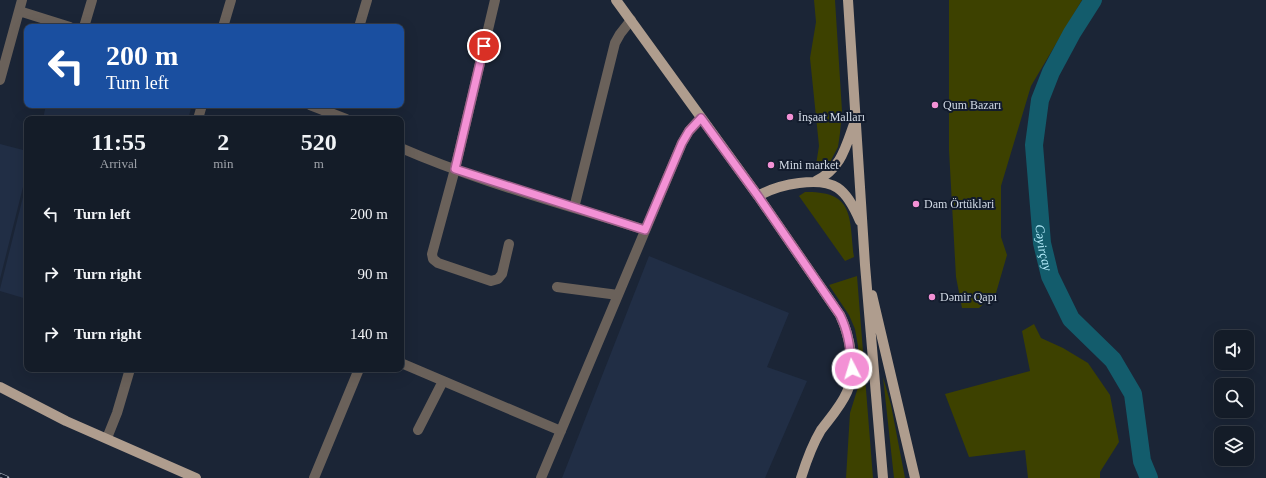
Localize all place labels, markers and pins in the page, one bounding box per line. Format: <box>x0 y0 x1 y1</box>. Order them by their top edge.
pin <box>467 29 501 63</box>
place label: Qum Bazarı <box>943 98 1002 112</box>
marker: Qum Bazarı <box>930 100 940 110</box>
place label: İnşaat Malları <box>798 110 866 124</box>
marker: İnşaat Malları <box>785 112 795 122</box>
place label: Mini market <box>779 158 839 172</box>
marker: Mini market <box>766 160 776 170</box>
place label: Dam Örtükləri <box>924 197 995 211</box>
marker: Dam Örtükləri <box>911 199 921 209</box>
place label: Dəmir Qapı <box>940 290 998 304</box>
marker: Dəmir Qapı <box>927 292 937 302</box>

